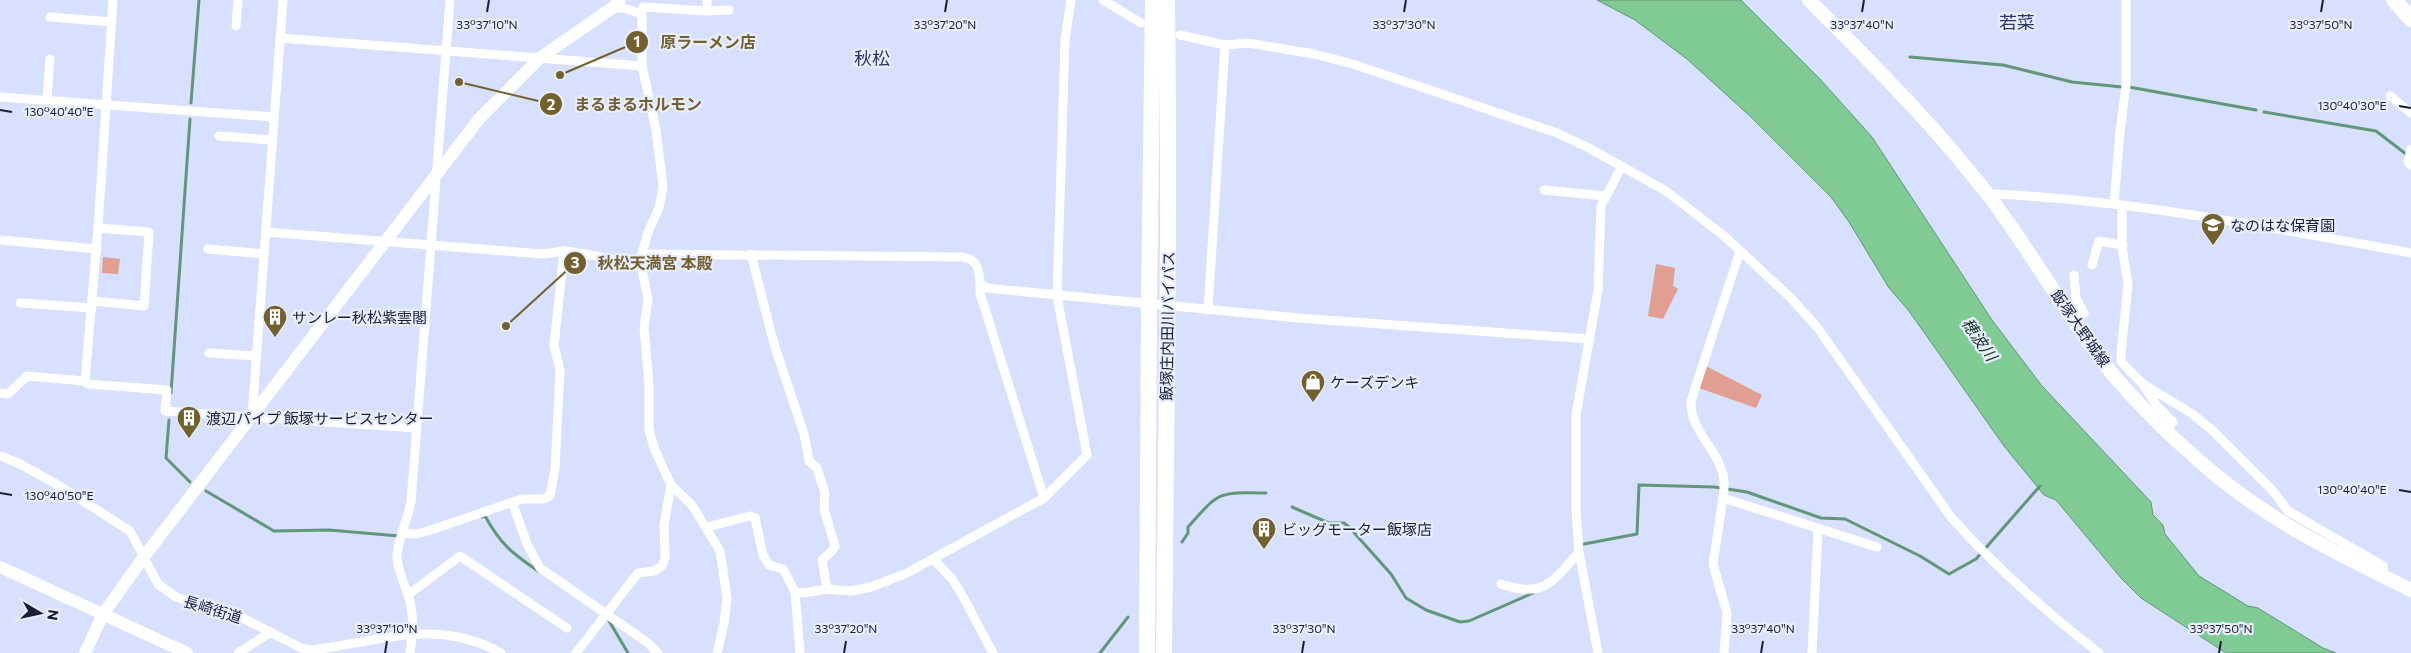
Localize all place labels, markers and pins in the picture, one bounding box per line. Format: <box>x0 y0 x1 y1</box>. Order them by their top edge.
callout: 原ラーメン店 <box>625 27 766 58</box>
callout: まるまるホルモン <box>539 89 712 120</box>
school or university icon: なのはな保育園 <box>2200 212 2226 246</box>
place label: なのはな保育園 <box>2230 216 2335 234</box>
callout: 秋松天満宮 本殿 <box>562 248 722 279</box>
building icon: サンレー秋松紫雲閣 <box>262 304 288 338</box>
place label: サンレー秋松紫雲閣 <box>292 308 427 326</box>
shop icon: ケーズデンキ <box>1300 369 1326 403</box>
place label: ケーズデンキ <box>1330 373 1419 391</box>
building icon: 渡辺パイプ 飯塚サービスセンター <box>176 405 202 439</box>
place label: 渡辺パイプ 飯塚サービスセンター <box>206 409 434 427</box>
building icon: ビッグモーター飯塚店 <box>1251 516 1277 550</box>
place label: ビッグモーター飯塚店 <box>1282 520 1432 538</box>

